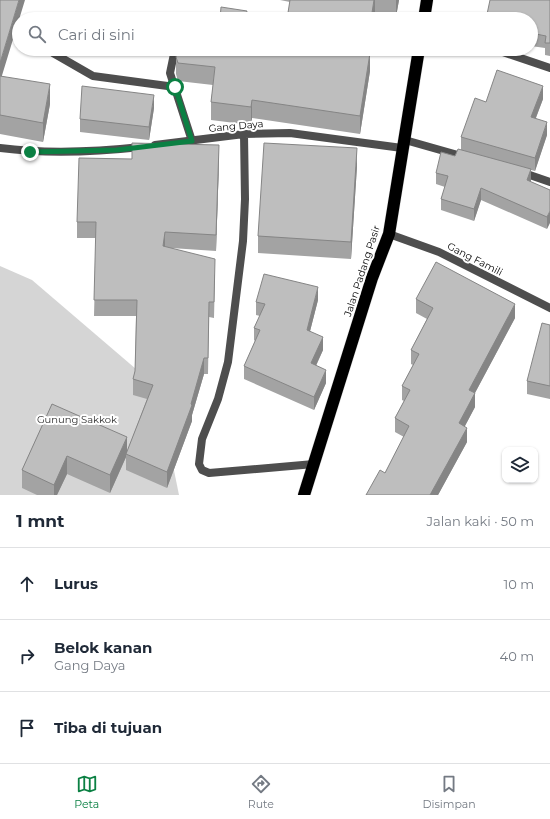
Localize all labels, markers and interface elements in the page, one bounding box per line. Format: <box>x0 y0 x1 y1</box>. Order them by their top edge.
search box <box>12 12 538 56</box>
icon: search <box>26 23 48 45</box>
text: Cari di sini <box>58 25 135 44</box>
route start <box>166 78 184 96</box>
street label: Gang Daya <box>208 117 264 135</box>
route end <box>21 143 39 161</box>
street label: Jalan Padang Pasir <box>341 224 383 319</box>
street label: Gang Famili <box>445 239 505 279</box>
park label: Gunung Sakkok <box>37 413 117 426</box>
map controls <box>502 447 538 483</box>
button: layers <box>502 447 538 483</box>
text: 1 mnt <box>16 511 64 531</box>
text: Jalan kaki · 50 m <box>427 513 534 529</box>
icon: ahead <box>16 573 38 595</box>
text: Lurus <box>54 574 98 593</box>
text: 10 m <box>504 576 534 592</box>
text: Belok kanan <box>54 638 152 657</box>
icon: right <box>16 645 38 667</box>
text: 40 m <box>500 648 534 664</box>
text: Gang Daya <box>54 657 125 673</box>
icon: arrive <box>16 717 38 739</box>
text: Tiba di tujuan <box>54 718 162 737</box>
tab: Peta <box>74 773 99 811</box>
tab: Rute <box>248 773 274 811</box>
tab: Disimpan <box>422 773 476 811</box>

